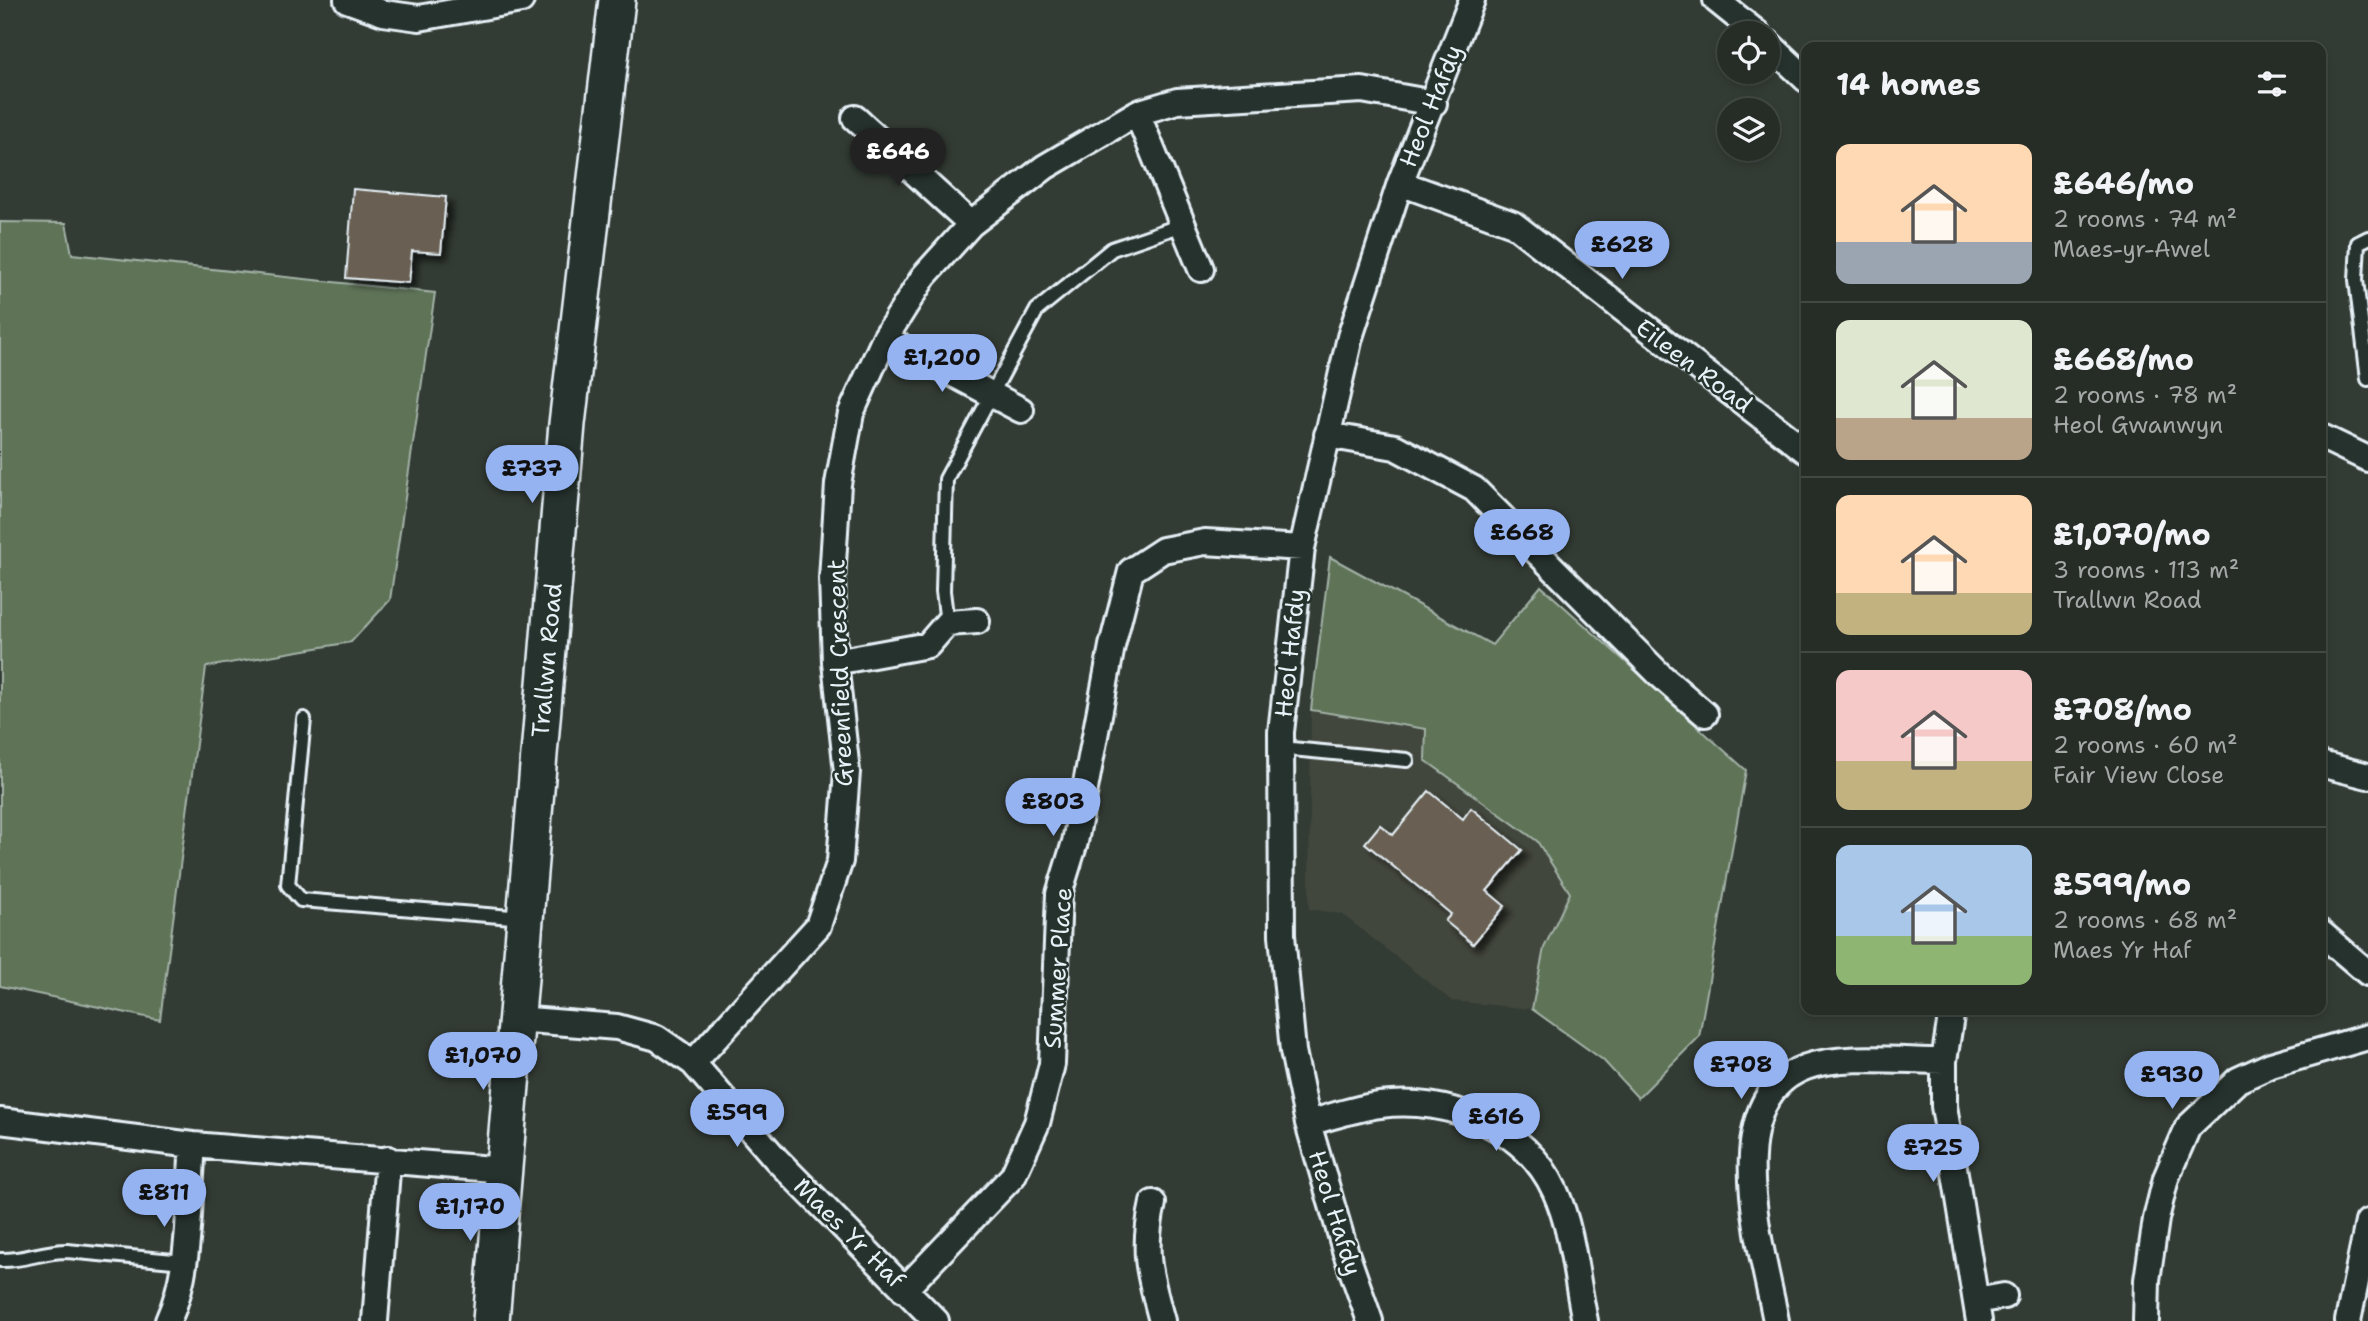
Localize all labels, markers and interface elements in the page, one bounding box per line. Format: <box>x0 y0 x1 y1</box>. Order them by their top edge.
map controls <box>1717 21 1780 161</box>
button: locate <box>1717 21 1780 84</box>
street label: Heol Hafdy <box>1392 40 1470 172</box>
text: 14 homes <box>1836 64 1981 105</box>
icon: filters <box>2253 65 2291 103</box>
button: layers <box>1717 98 1780 161</box>
pin: £646 <box>857 128 939 188</box>
text: £646 <box>866 136 930 166</box>
text: £646/mo <box>2053 163 2194 204</box>
icon: home <box>1892 172 1976 256</box>
text: 2 rooms · 74 m² <box>2053 204 2237 234</box>
pin: £628 <box>1581 222 1663 281</box>
text: £628 <box>1590 229 1654 259</box>
text: Maes-yr-Awel <box>2053 234 2210 264</box>
street label: Eileen Road <box>1629 312 1759 420</box>
pin: £1,200 <box>885 334 999 394</box>
text: £668/mo <box>2053 339 2194 380</box>
text: £1,200 <box>903 342 981 372</box>
icon: home <box>1892 348 1976 432</box>
text: 2 rooms · 78 m² <box>2053 380 2237 410</box>
text: Heol Gwanwyn <box>2053 410 2223 440</box>
pin: £737 <box>491 446 573 505</box>
text: £737 <box>502 453 562 483</box>
pin: £668 <box>1481 510 1563 569</box>
text: £1,070/mo <box>2053 514 2211 555</box>
text: £668 <box>1490 517 1554 547</box>
icon: home <box>1892 523 1976 607</box>
text: 3 rooms · 113 m² <box>2053 555 2239 585</box>
street label: Greenfield Crescent <box>820 559 860 787</box>
street label: Trallwn Road <box>524 581 570 739</box>
text: Trallwn Road <box>2053 585 2202 615</box>
street label: Heol Hafdy <box>1267 587 1313 719</box>
text: £708/mo <box>2053 689 2192 730</box>
icon: home <box>1892 698 1976 782</box>
text: 2 rooms · 60 m² <box>2053 730 2238 760</box>
text: Fair View Close <box>2053 760 2224 790</box>
pin: £803 <box>1012 778 1094 838</box>
text: £803 <box>1021 786 1085 816</box>
text: £599/mo <box>2053 864 2191 905</box>
icon: home <box>1892 873 1976 957</box>
street label: Summer Place <box>1036 886 1080 1050</box>
text: 2 rooms · 68 m² <box>2053 905 2237 935</box>
text: Maes Yr Haf <box>2053 935 2191 965</box>
pin: £1,070 <box>426 1032 540 1092</box>
text: £1,070 <box>444 1040 522 1070</box>
pin: £708 <box>1700 1042 1782 1101</box>
text: £708 <box>1710 1049 1772 1079</box>
pin: £930 <box>2131 1052 2213 1111</box>
text: £930 <box>2140 1059 2204 1089</box>
pin: £599 <box>696 1090 778 1149</box>
pin: £616 <box>1455 1094 1537 1153</box>
text: £599 <box>706 1097 768 1127</box>
text: £616 <box>1468 1101 1524 1131</box>
pin: £725 <box>1892 1124 1974 1184</box>
text: £725 <box>1903 1132 1963 1162</box>
street label: Heol Hafdy <box>1301 1146 1369 1280</box>
pin: £811 <box>123 1170 205 1229</box>
street label: Maes Yr Haf <box>787 1171 912 1296</box>
text: £811 <box>138 1177 190 1207</box>
pin: £1,170 <box>413 1184 527 1243</box>
text: £1,170 <box>435 1191 505 1221</box>

